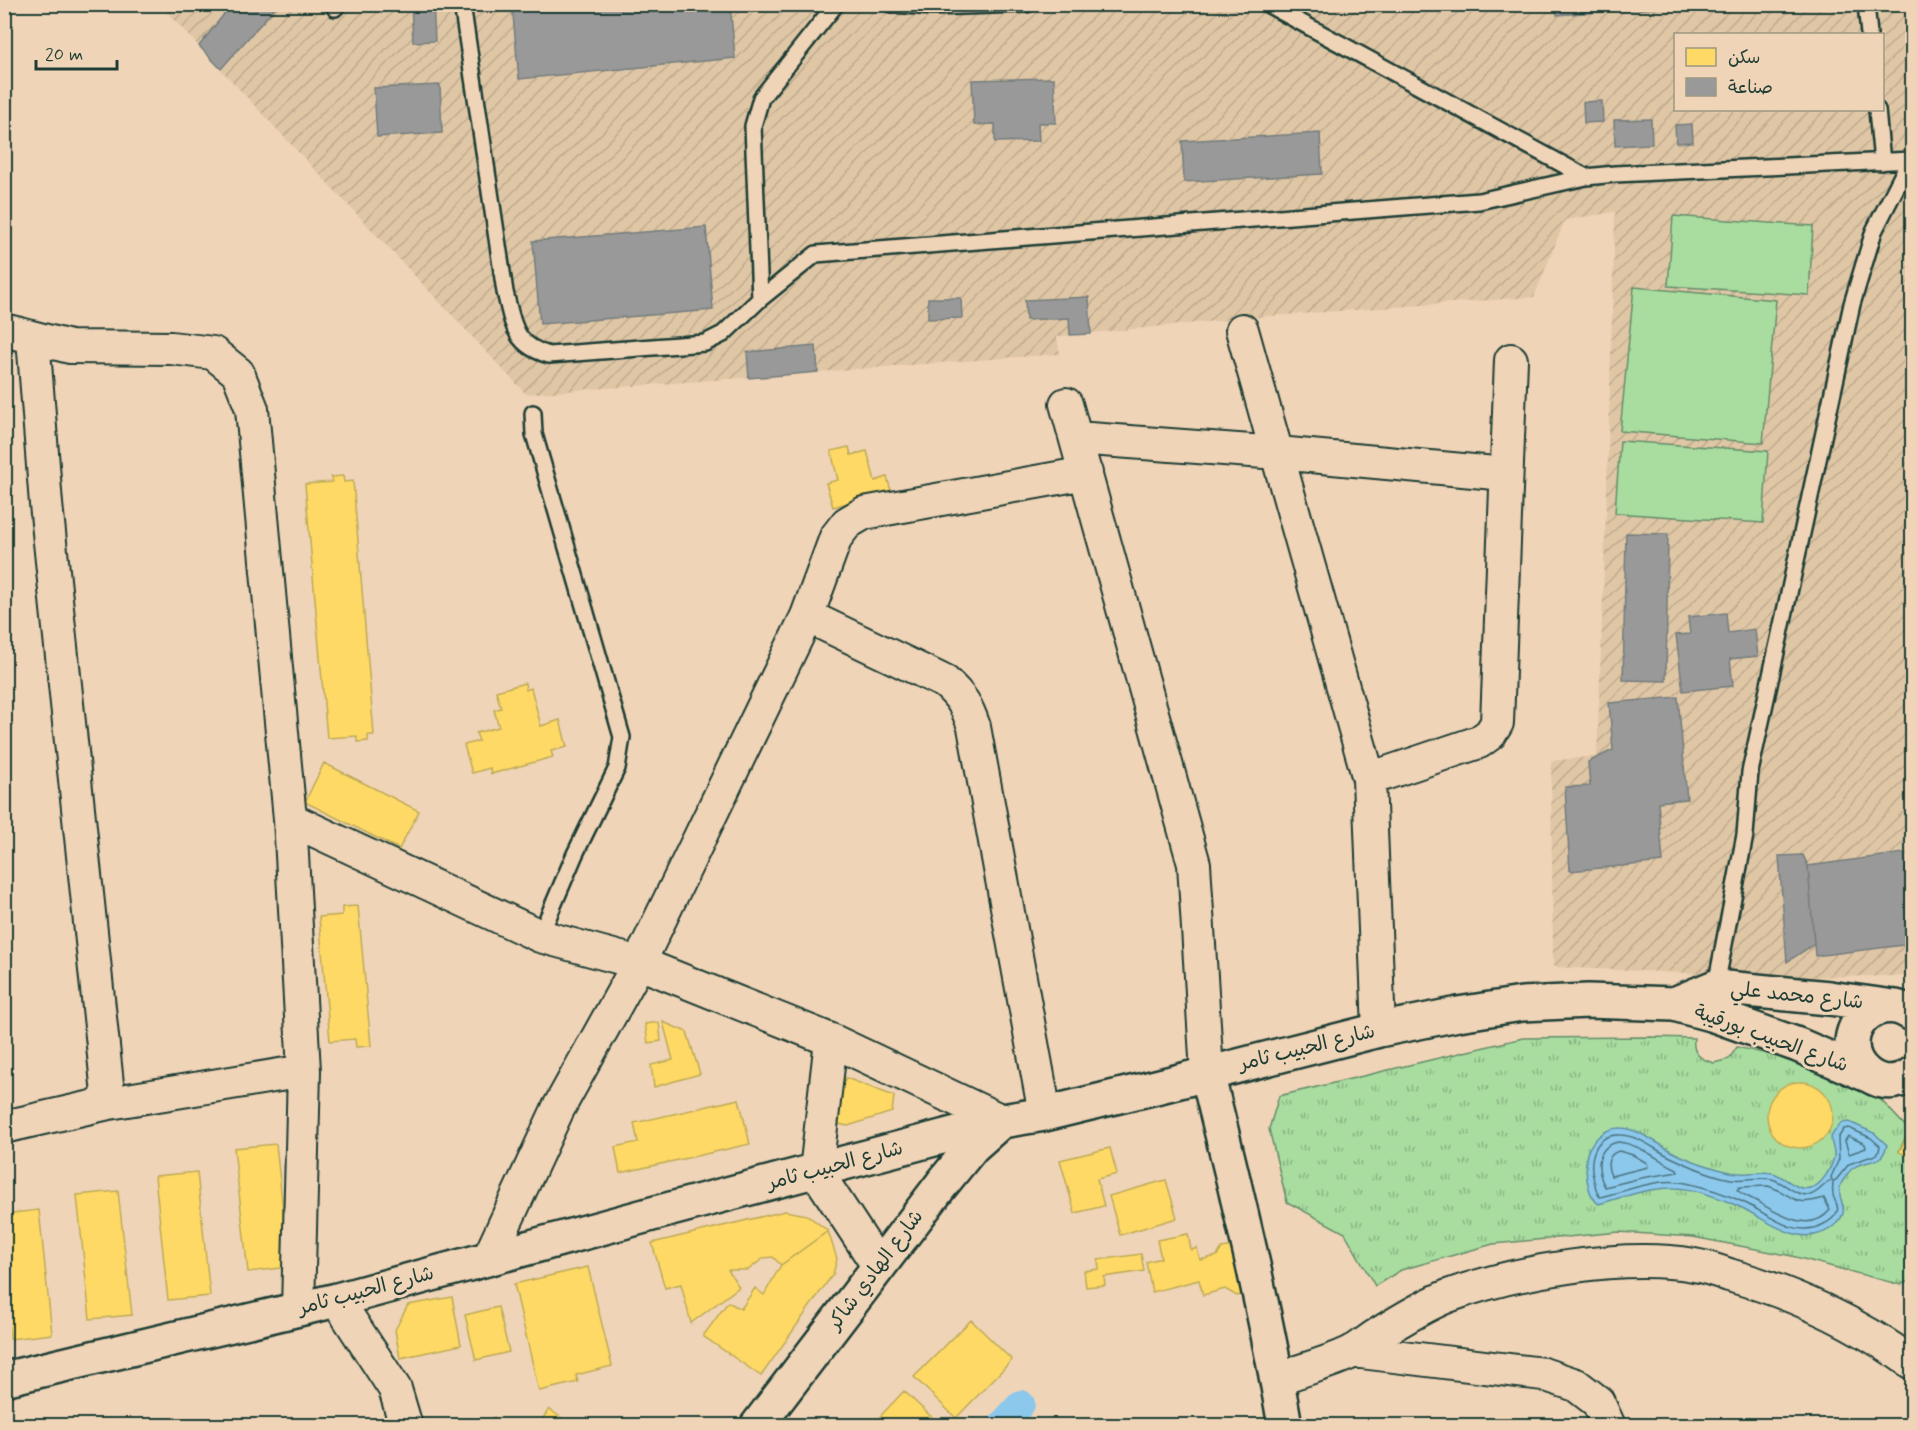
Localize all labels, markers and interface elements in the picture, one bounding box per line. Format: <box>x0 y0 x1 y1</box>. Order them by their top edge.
scale bar <box>36 33 117 71</box>
legend <box>1674 33 1884 111</box>
text: 20 m <box>45 43 83 67</box>
text: سكن <box>1728 46 1760 70</box>
text: صناعة <box>1728 76 1773 100</box>
street label: شارع محمد علي <box>1729 976 1865 1019</box>
street label: شارع الحبيب بورقيبة <box>1690 999 1852 1079</box>
street label: شارع الحبيب ثامر <box>1234 1018 1378 1078</box>
street label: شارع الحبيب ثامر <box>762 1135 906 1198</box>
street label: شارع الهادي شاكر <box>821 1204 930 1337</box>
street label: شارع الحبيب ثامر <box>293 1260 437 1323</box>

